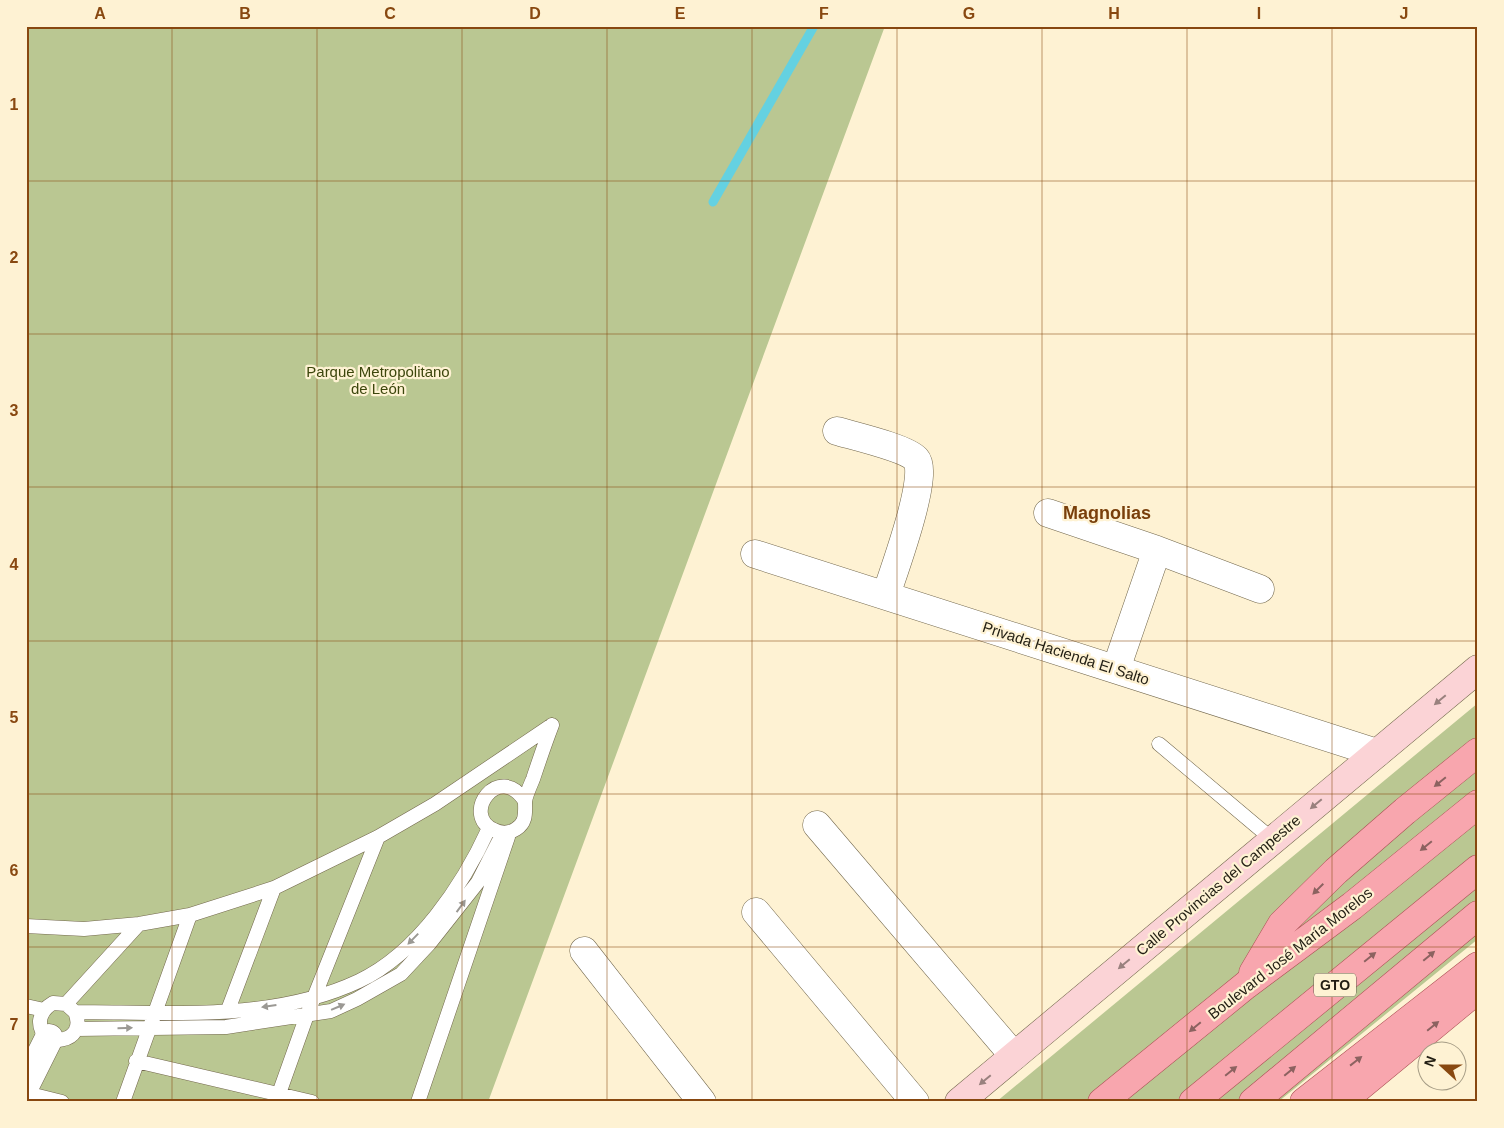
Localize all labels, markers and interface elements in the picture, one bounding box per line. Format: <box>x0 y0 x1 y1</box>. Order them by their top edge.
text: A <box>94 5 106 22</box>
text: B <box>239 5 251 22</box>
text: C <box>384 5 396 22</box>
text: D <box>529 5 541 22</box>
text: E <box>675 5 686 22</box>
text: F <box>819 5 829 22</box>
text: G <box>963 5 975 22</box>
text: H <box>1108 5 1120 22</box>
text: I <box>1257 5 1261 22</box>
text: J <box>1400 5 1408 22</box>
text: 1 <box>10 96 19 113</box>
text: 2 <box>10 249 19 266</box>
park label: Parque Metropolitano de León <box>306 363 450 397</box>
text: 3 <box>10 402 19 419</box>
district label: Magnolias <box>1063 503 1151 523</box>
text: 4 <box>10 556 19 573</box>
street label: Privada Hacienda El Salto <box>981 618 1151 688</box>
one-way arrow <box>1434 695 1447 706</box>
text: 5 <box>10 709 19 726</box>
one-way arrow <box>1434 777 1447 788</box>
one-way arrow <box>1309 799 1322 810</box>
street label: Calle Provincias del Campestre <box>1132 811 1304 959</box>
one-way arrow <box>1421 840 1433 852</box>
text: 6 <box>10 862 19 879</box>
one-way arrow <box>1312 883 1324 895</box>
street label: Boulevard José María Morelos <box>1205 884 1375 1022</box>
one-way arrow <box>456 899 466 913</box>
one-way arrow <box>407 933 419 945</box>
one-way arrow <box>1422 950 1435 961</box>
one-way arrow <box>1363 952 1376 963</box>
one-way arrow <box>1117 959 1130 970</box>
road number: GTO <box>1314 974 1356 996</box>
one-way arrow <box>260 1002 276 1010</box>
one-way arrow <box>331 1003 345 1011</box>
text: 7 <box>10 1016 19 1033</box>
one-way arrow <box>1189 1021 1201 1033</box>
one-way arrow <box>1426 1021 1439 1032</box>
one-way arrow <box>117 1024 133 1032</box>
north arrow <box>1416 1040 1466 1090</box>
text: N <box>1421 1054 1439 1069</box>
one-way arrow <box>1349 1055 1362 1066</box>
one-way arrow <box>1224 1065 1237 1076</box>
one-way arrow <box>1283 1065 1296 1076</box>
one-way arrow <box>979 1074 992 1085</box>

